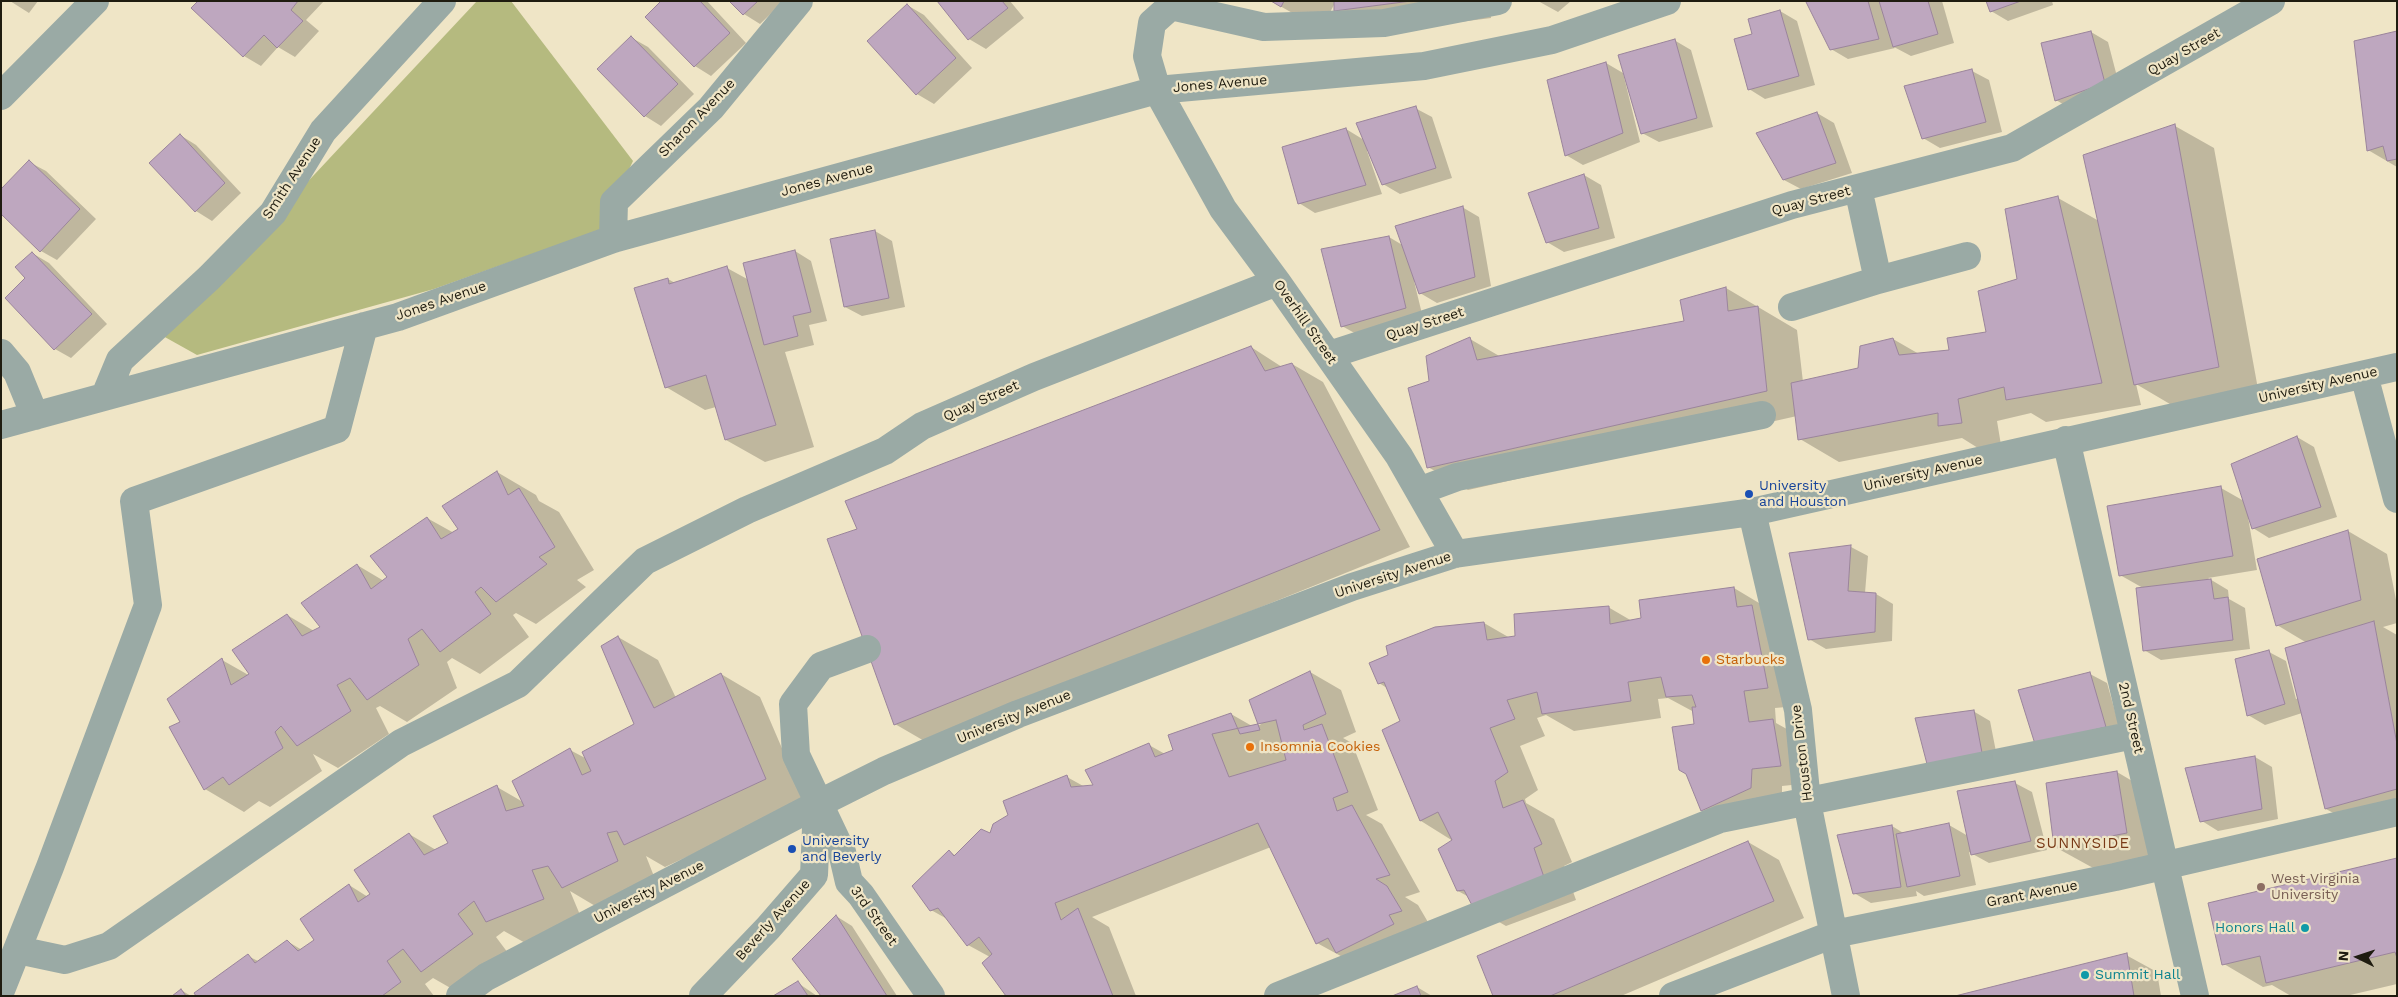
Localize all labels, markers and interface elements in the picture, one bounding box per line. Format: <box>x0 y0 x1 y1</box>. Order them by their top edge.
street label: Quay Street <box>2145 25 2223 79</box>
street label: Jones Avenue <box>1172 72 1268 96</box>
street label: Sharon Avenue <box>655 75 739 161</box>
street label: Smith Avenue <box>259 134 325 222</box>
street label: Jones Avenue <box>779 160 875 200</box>
street label: Quay Street <box>1770 182 1852 220</box>
street label: Overhill Street <box>1270 276 1340 368</box>
street label: Jones Avenue <box>394 278 488 324</box>
street label: Quay Street <box>1384 304 1466 344</box>
street label: University Avenue <box>2257 363 2379 407</box>
street label: Quay Street <box>941 377 1021 425</box>
street label: University Avenue <box>1862 451 1984 495</box>
place label: University and Houston <box>1759 478 1847 511</box>
marker: University and Houston <box>1743 488 1755 500</box>
street label: University Avenue <box>1333 548 1453 602</box>
place label: Starbucks <box>1716 652 1785 668</box>
marker: Starbucks <box>1700 654 1712 666</box>
street label: 2nd Street <box>2115 681 2147 755</box>
street label: University Avenue <box>955 686 1073 748</box>
street label: Houston Drive <box>1788 704 1816 802</box>
place label: Insomnia Cookies <box>1260 739 1380 755</box>
marker: Insomnia Cookies <box>1244 741 1256 753</box>
place label: University and Beverly <box>802 833 881 866</box>
district label: SUNNYSIDE <box>2035 835 2131 853</box>
marker: University and Beverly <box>786 843 798 855</box>
street label: University Avenue <box>591 857 707 927</box>
place label: West Virginia University <box>2271 871 2360 904</box>
street label: Beverly Avenue <box>732 876 814 964</box>
street label: Grant Avenue <box>1985 877 2079 911</box>
marker: West Virginia University <box>2255 881 2267 893</box>
street label: 3rd Street <box>847 883 901 949</box>
place label: Honors Hall <box>2215 920 2295 936</box>
marker: Honors Hall <box>2299 922 2311 934</box>
north arrow <box>2333 932 2383 982</box>
text: N <box>2335 950 2351 962</box>
place label: Summit Hall <box>2095 967 2180 983</box>
marker: Summit Hall <box>2079 969 2091 981</box>

